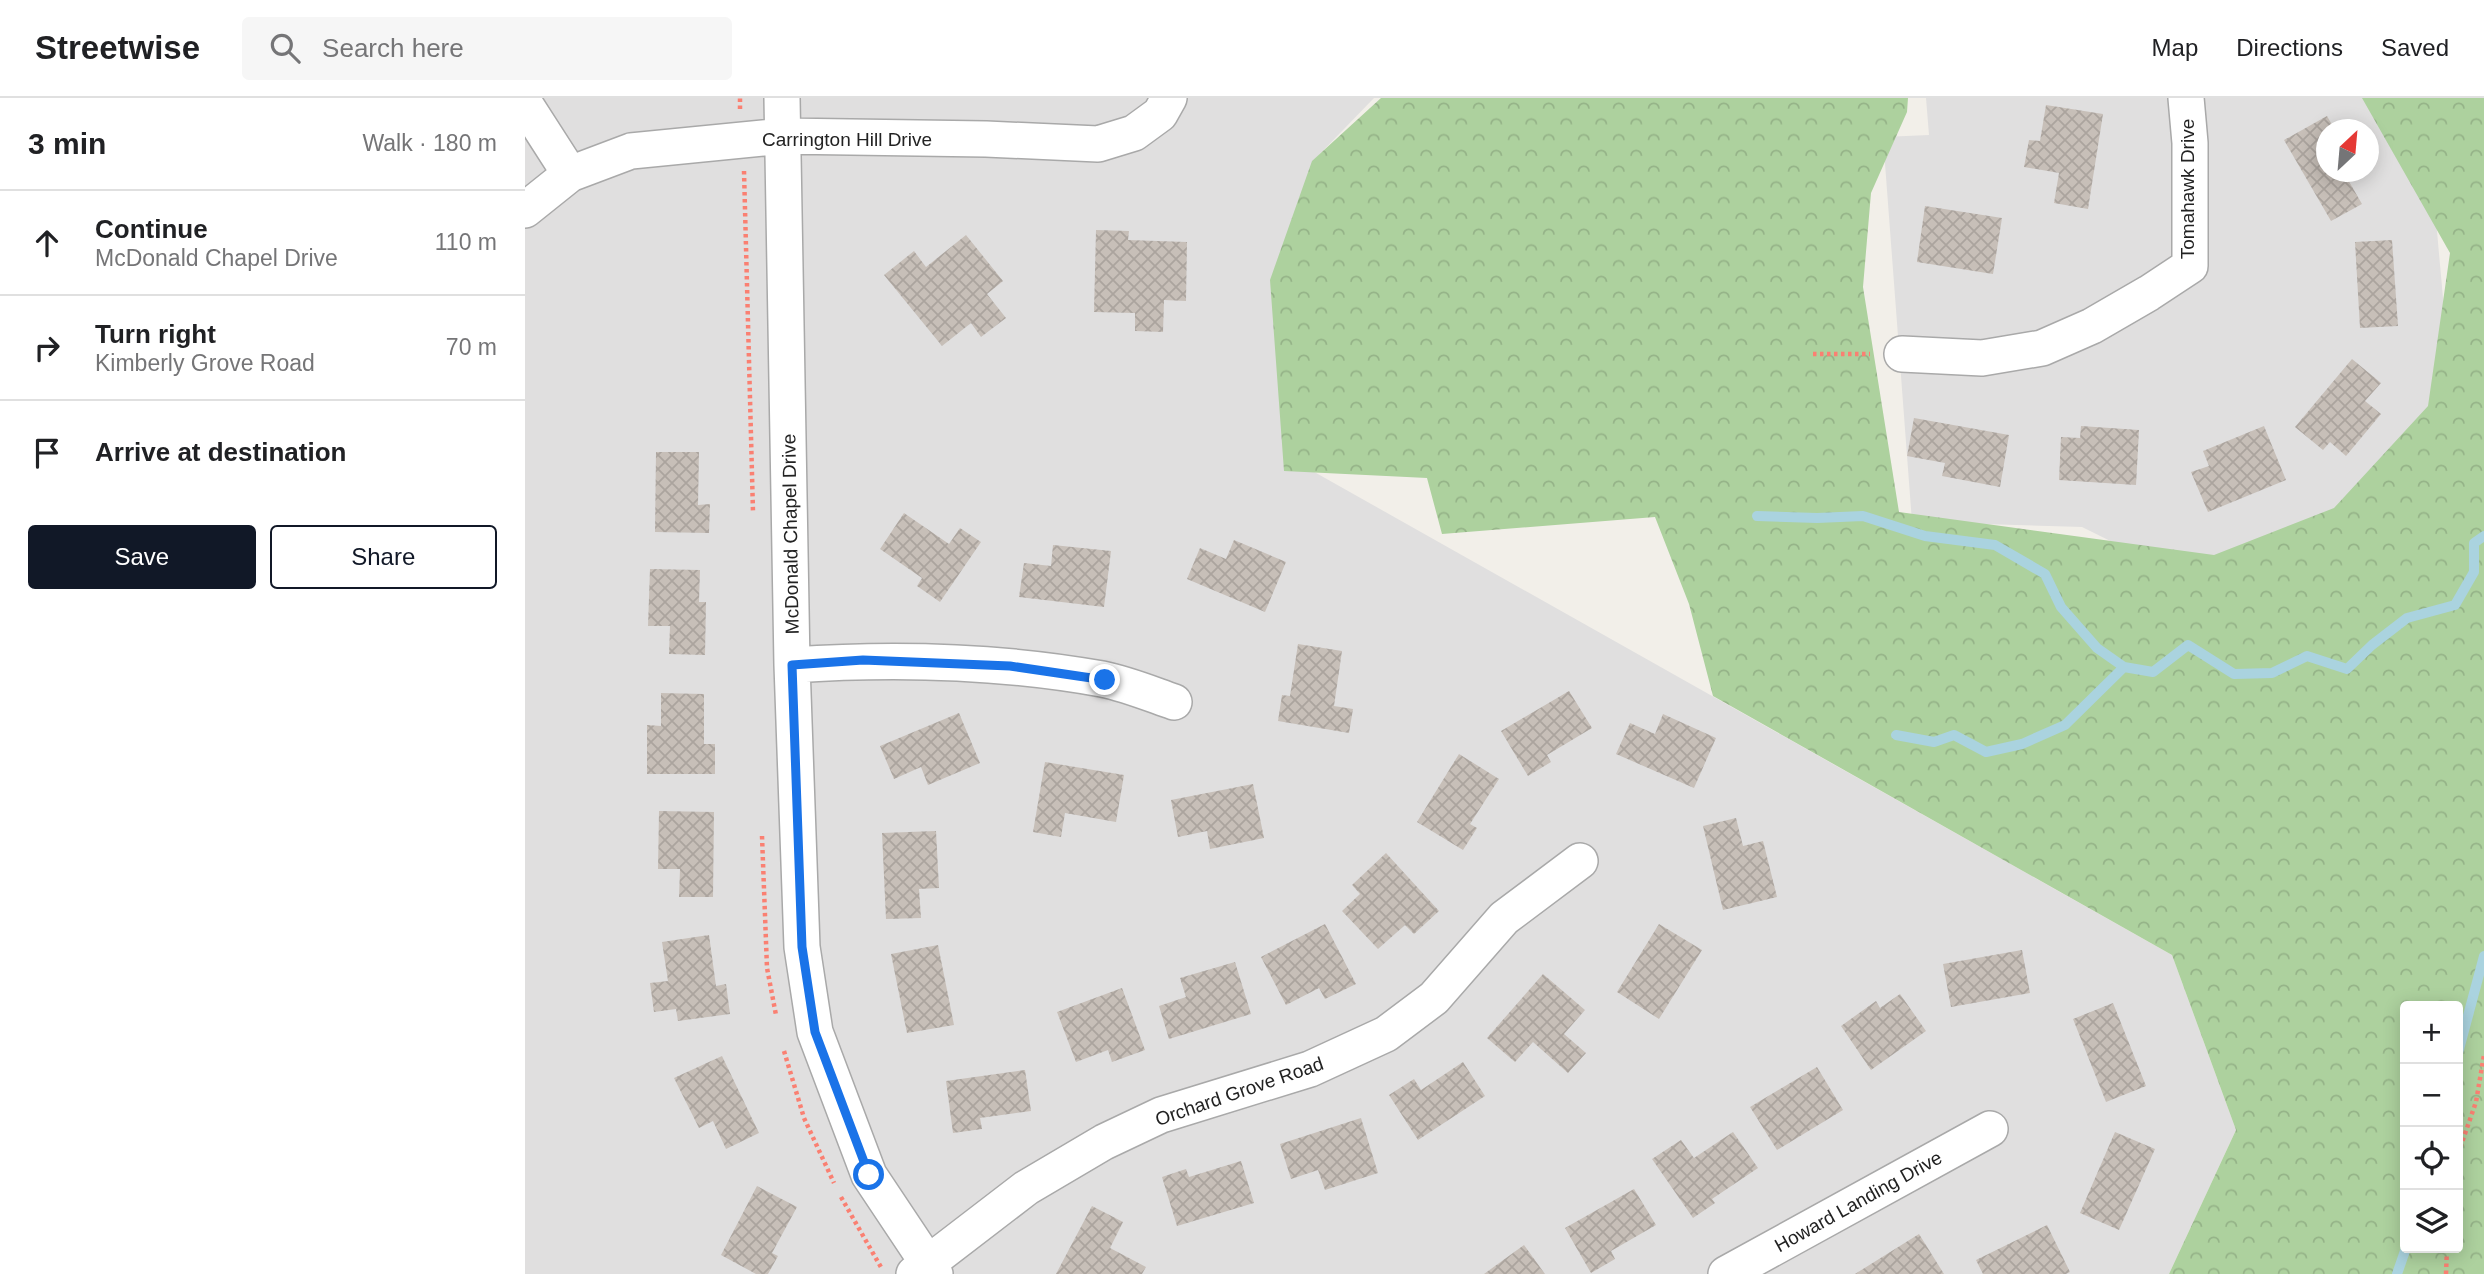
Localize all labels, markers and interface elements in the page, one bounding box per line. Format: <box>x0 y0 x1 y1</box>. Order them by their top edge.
search box <box>242 17 732 80</box>
text: Streetwise <box>35 29 200 66</box>
icon: search <box>266 29 304 67</box>
text: Search here <box>322 33 464 63</box>
text: Map <box>2152 34 2198 61</box>
text: Directions <box>2236 34 2343 61</box>
text: Saved <box>2381 34 2449 61</box>
street label: Tomahawk Drive <box>2177 119 2198 259</box>
north arrow <box>2316 119 2379 182</box>
text: 3 min <box>28 127 106 160</box>
street label: Carrington Hill Drive <box>762 129 932 150</box>
text: Walk · 180 m <box>362 130 497 156</box>
text: Continue <box>95 214 208 244</box>
icon: ahead <box>28 224 66 262</box>
text: 110 m <box>435 229 497 255</box>
text: McDonald Chapel Drive <box>95 245 338 271</box>
text: Turn right <box>95 319 216 349</box>
icon: right <box>28 329 66 367</box>
text: 70 m <box>446 334 497 360</box>
text: Kimberly Grove Road <box>95 350 315 376</box>
street label: McDonald Chapel Drive <box>778 433 803 634</box>
icon: arrive <box>28 434 66 472</box>
text: Arrive at destination <box>95 437 346 467</box>
button: Save <box>28 525 256 589</box>
button: Share <box>270 525 497 589</box>
route end <box>1089 664 1120 695</box>
map controls <box>2400 1001 2463 1253</box>
button: + <box>2400 1001 2463 1064</box>
street label: Orchard Grove Road <box>1152 1053 1326 1130</box>
button: − <box>2400 1064 2463 1127</box>
button: locate <box>2400 1127 2463 1190</box>
street label: Howard Landing Drive <box>1771 1147 1946 1256</box>
route start <box>853 1159 884 1190</box>
button: layers <box>2400 1190 2463 1253</box>

